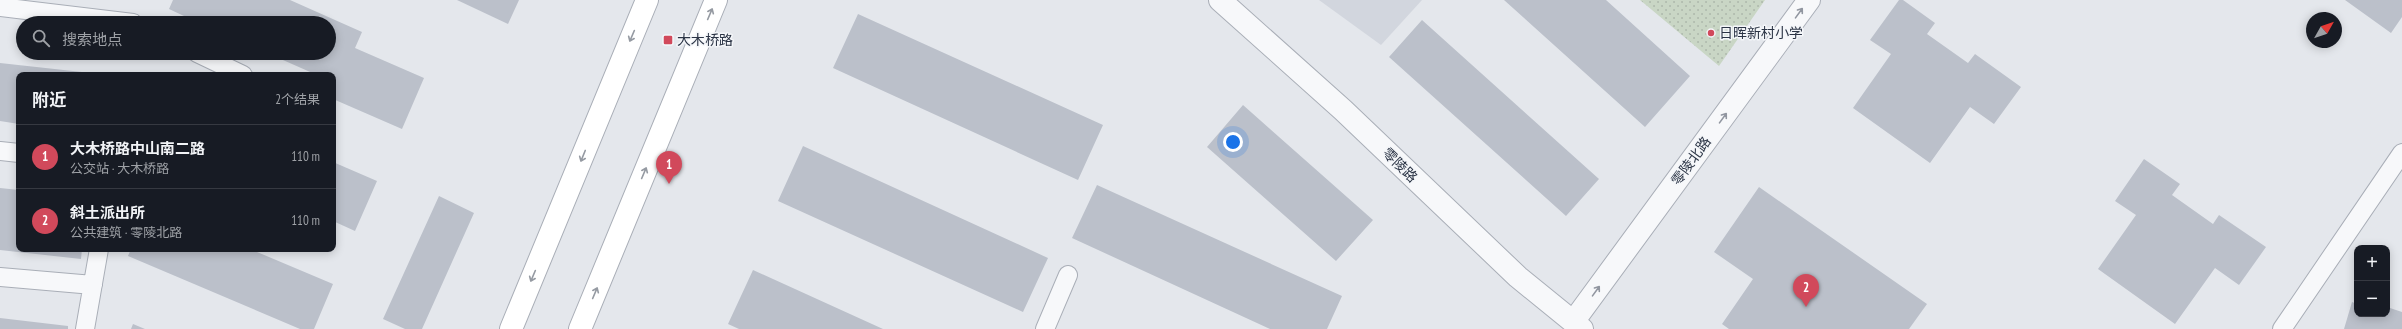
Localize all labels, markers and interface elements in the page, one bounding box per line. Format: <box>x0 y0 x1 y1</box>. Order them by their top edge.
one-way arrow <box>707 8 715 20</box>
one-way arrow <box>1795 8 1803 19</box>
north arrow <box>2306 12 2342 48</box>
search box <box>16 16 336 60</box>
place label: 日晖新村小学 <box>1719 24 1803 42</box>
icon: search <box>30 27 52 49</box>
marker: 日晖新村小学 <box>1706 28 1716 38</box>
text: 搜索地点 <box>62 30 122 49</box>
one-way arrow <box>628 30 636 42</box>
place label: 大木桥路 <box>677 31 733 49</box>
marker: 大木桥路 <box>662 34 674 46</box>
text: 附近 <box>32 89 66 111</box>
text: 2个结果 <box>275 91 320 108</box>
one-way arrow <box>1718 113 1727 124</box>
your location <box>1223 132 1243 152</box>
street label: 零陵北路 <box>1667 133 1715 189</box>
text: 大木桥路中山南二路 <box>70 139 205 158</box>
street label: 零陵路 <box>1379 144 1421 186</box>
text: 1 <box>42 148 48 165</box>
text: 110 m <box>291 148 320 165</box>
one-way arrow <box>578 150 586 162</box>
pin: 1 <box>656 151 682 184</box>
text: 公交站 · 大木桥路 <box>70 160 169 177</box>
one-way arrow <box>641 167 649 179</box>
text: 斜土派出所 <box>70 203 145 222</box>
text: 2 <box>42 212 48 229</box>
text: 110 m <box>291 212 320 229</box>
text: 公共建筑 · 零陵北路 <box>70 224 182 241</box>
map controls <box>2354 245 2390 317</box>
button: + <box>2354 245 2390 281</box>
one-way arrow <box>529 270 536 282</box>
pin: 2 <box>1793 274 1819 307</box>
button: − <box>2354 281 2390 317</box>
one-way arrow <box>1592 285 1601 296</box>
one-way arrow <box>591 287 599 299</box>

